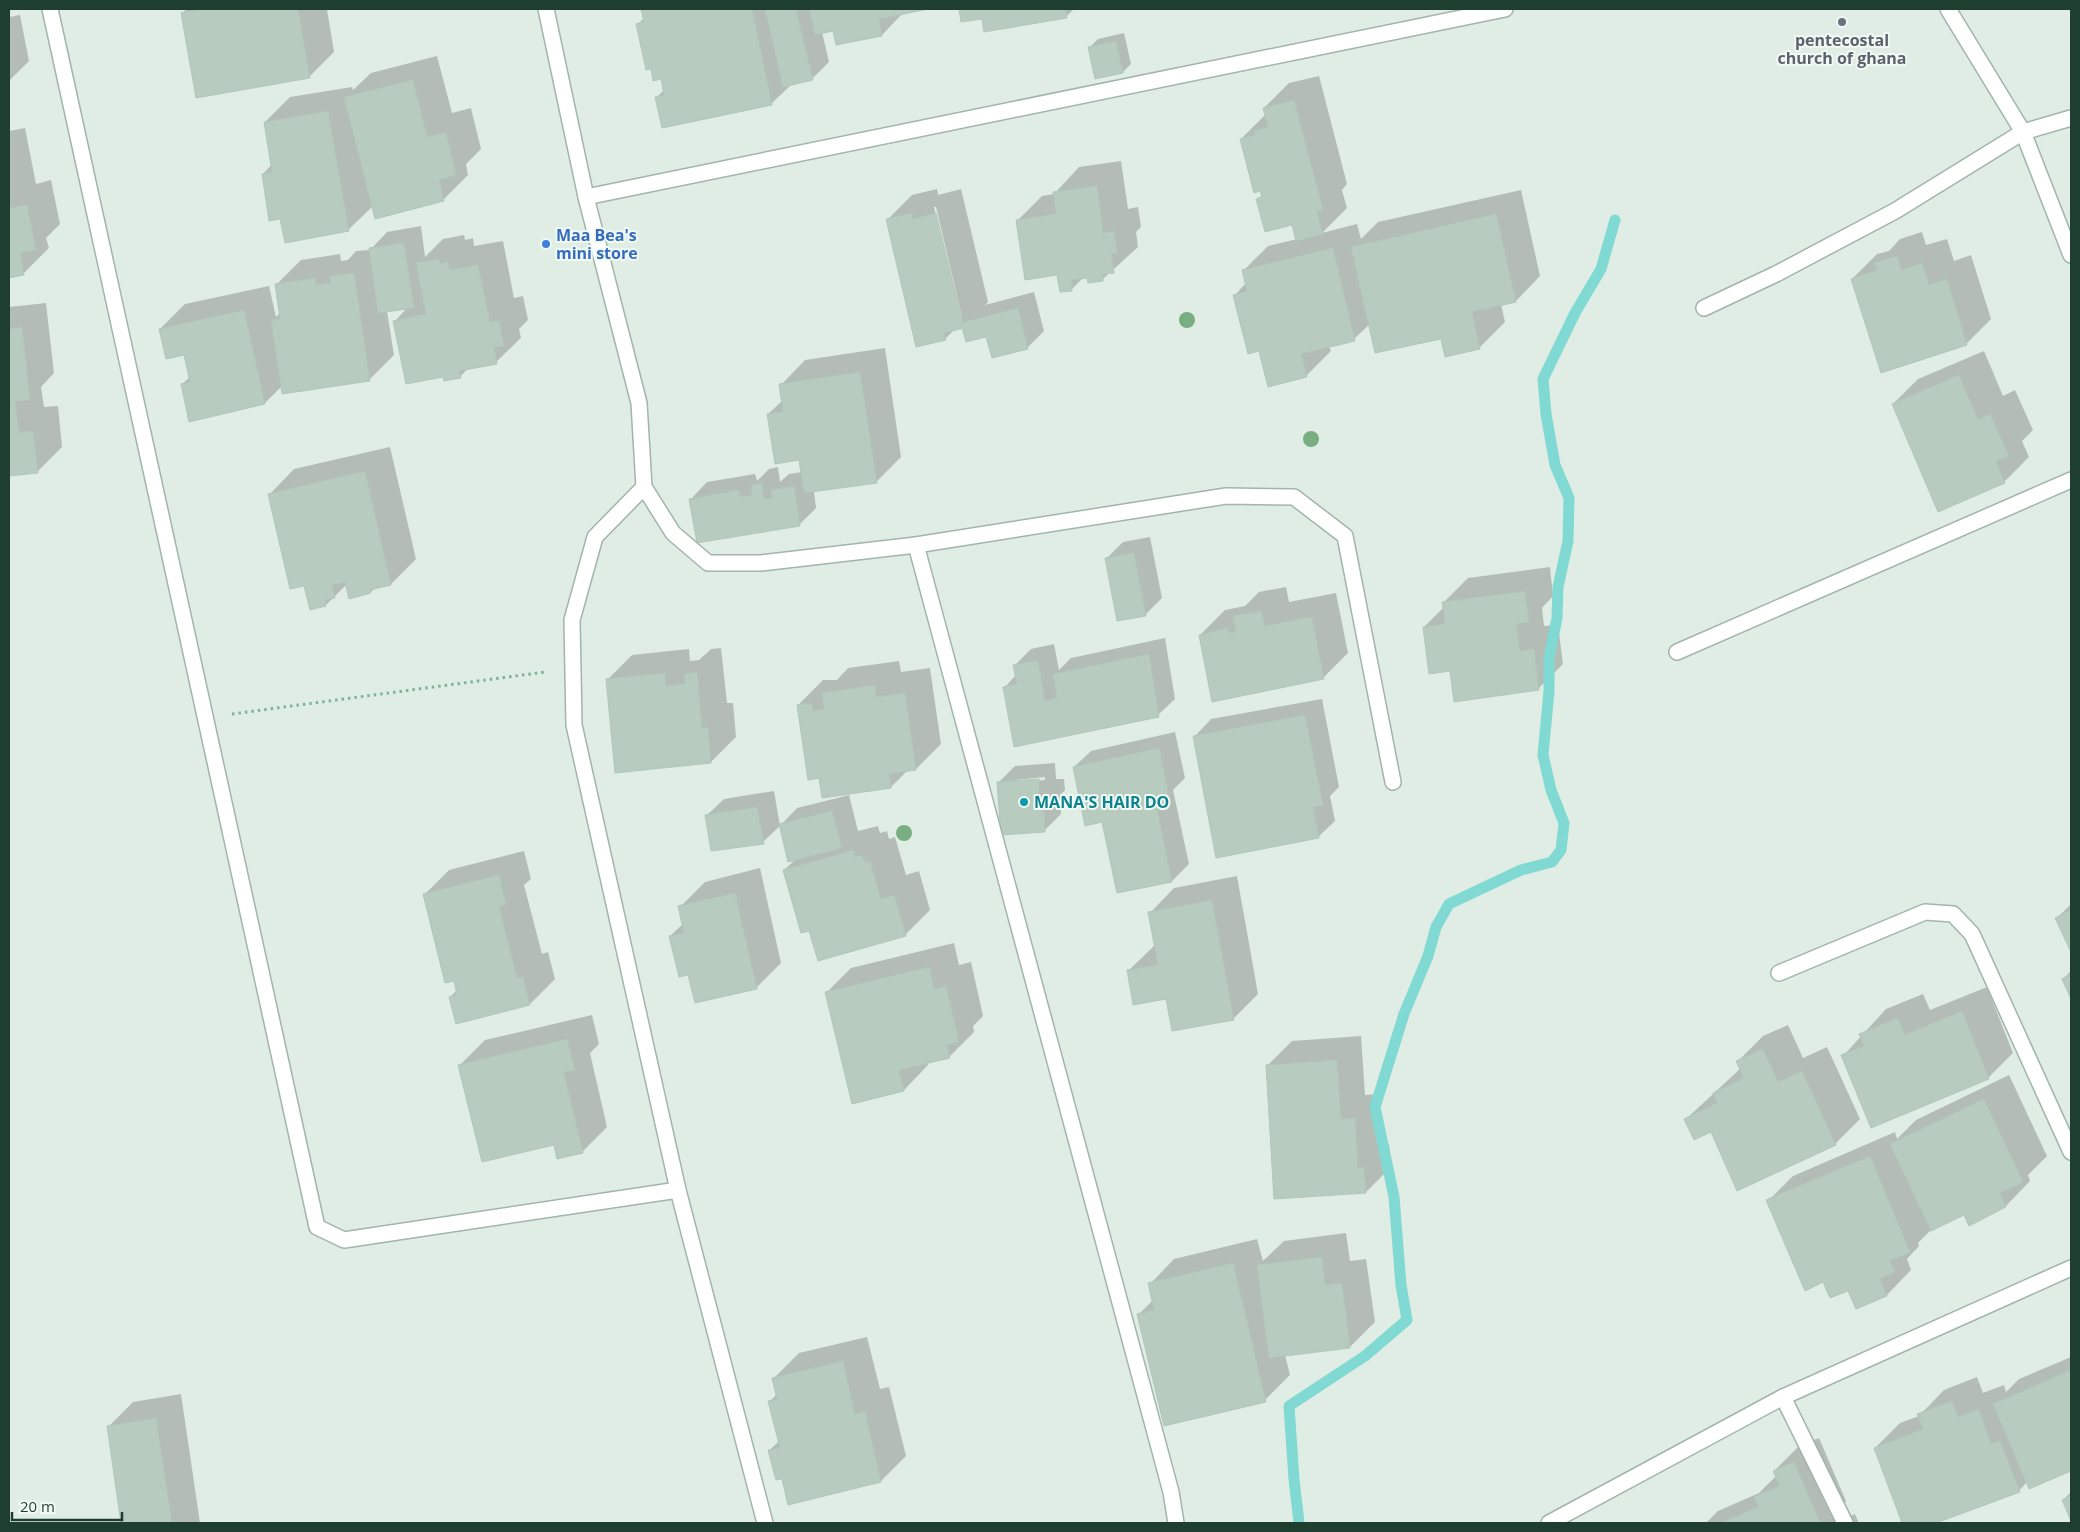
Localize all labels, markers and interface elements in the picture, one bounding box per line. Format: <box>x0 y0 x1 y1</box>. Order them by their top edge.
marker: pentecostal church of ghana <box>1836 16 1848 28</box>
place label: pentecostal church of ghana <box>1777 29 1907 69</box>
place label: Maa Bea's mini store <box>556 224 638 264</box>
marker: Maa Bea's mini store <box>540 238 552 250</box>
place label: MANA'S HAIR DO <box>1034 791 1169 813</box>
marker: MANA'S HAIR DO <box>1018 796 1030 808</box>
scale bar <box>12 1490 122 1522</box>
text: 20 m <box>20 1496 55 1516</box>

